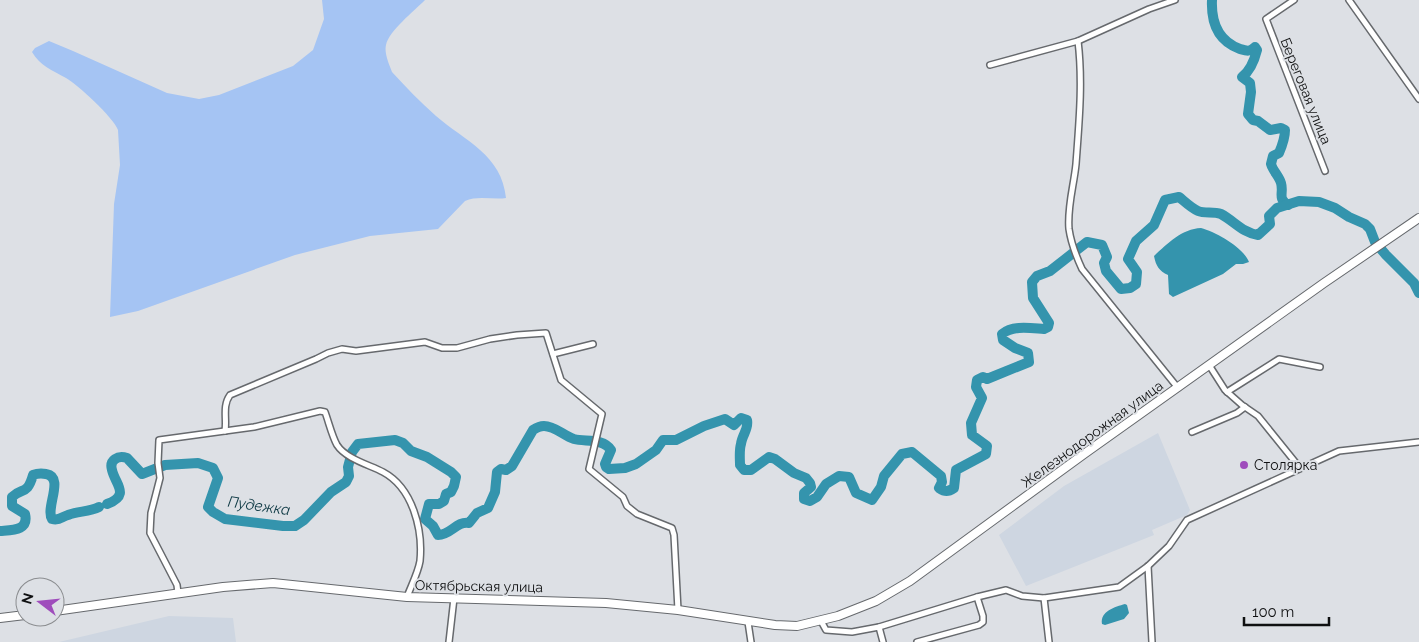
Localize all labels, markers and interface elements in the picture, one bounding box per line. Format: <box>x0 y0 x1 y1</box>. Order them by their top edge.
street label: Береговая улица <box>1277 35 1335 147</box>
street label: Железнодорожная улица <box>1018 377 1166 491</box>
place label: Столярка <box>1254 457 1317 473</box>
marker: Столярка <box>1238 459 1250 471</box>
water label: Пудежка <box>227 493 291 519</box>
north arrow <box>15 577 65 627</box>
street label: Октябрьская улица <box>415 577 543 595</box>
text: N <box>18 591 37 606</box>
scale bar <box>1244 594 1329 626</box>
text: 100 m <box>1252 603 1294 621</box>

